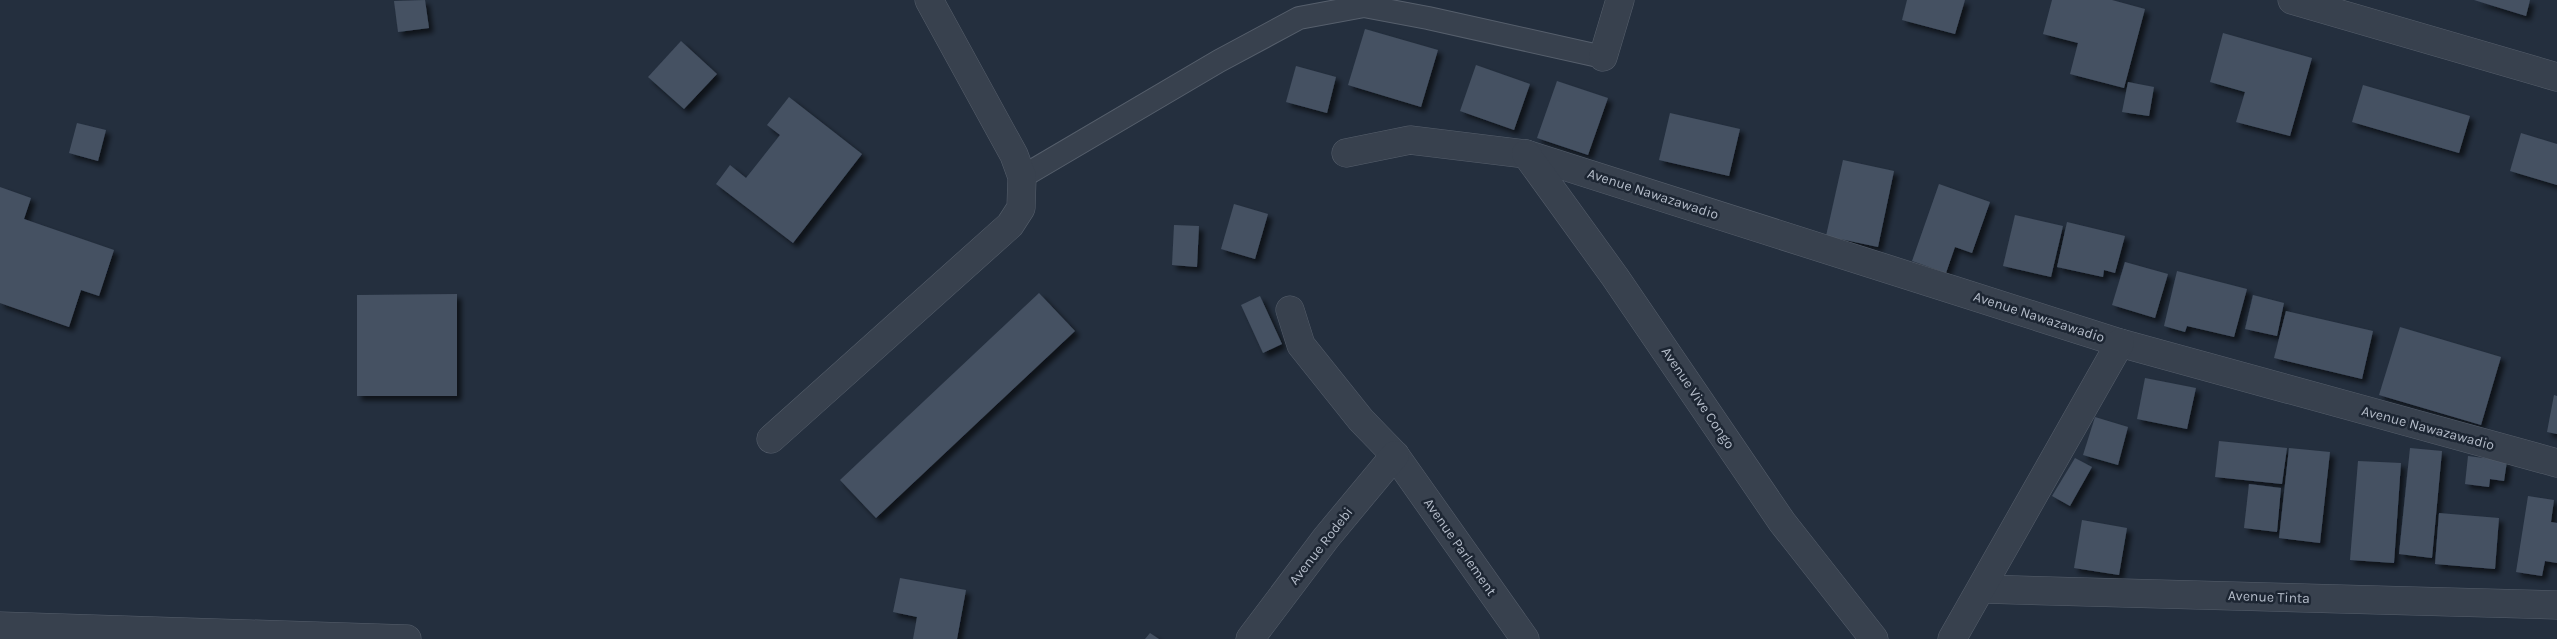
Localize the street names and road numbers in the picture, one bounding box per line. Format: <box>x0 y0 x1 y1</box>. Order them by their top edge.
street label: Avenue Nawazawadio <box>1585 165 1721 223</box>
street label: Avenue Nawazawadio <box>1971 288 2107 346</box>
street label: Avenue Vive Congo <box>1658 344 1738 452</box>
street label: Avenue Nawazawadio <box>2360 402 2496 454</box>
street label: Avenue Parlement <box>1420 495 1500 599</box>
street label: Avenue Rodebi <box>1285 504 1357 588</box>
street label: Avenue Tinta <box>2228 587 2310 607</box>

